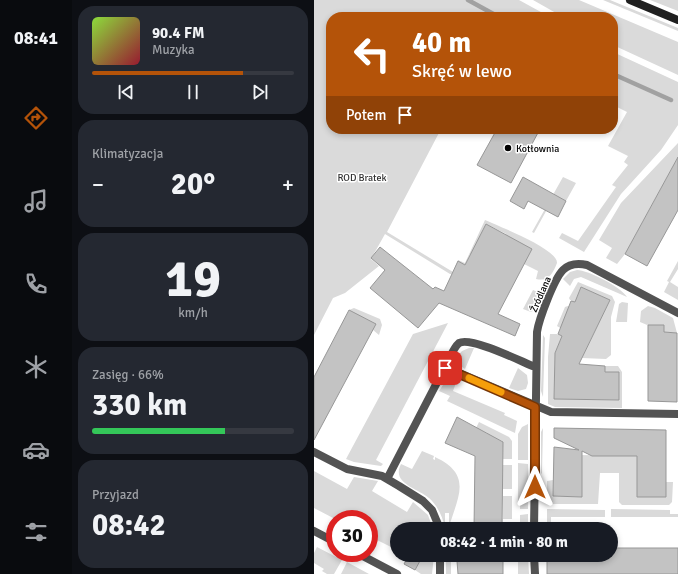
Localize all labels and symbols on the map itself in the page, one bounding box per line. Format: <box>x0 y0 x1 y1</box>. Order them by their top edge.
marker: Kotłownia <box>503 143 513 153</box>
place label: Kotłownia <box>516 143 559 155</box>
park label: ROD Bratek <box>337 172 387 184</box>
street label: Źródlana <box>527 274 554 314</box>
pin <box>428 351 462 385</box>
position arrow <box>514 466 556 508</box>
speed limit sign: 30 <box>326 510 378 562</box>

